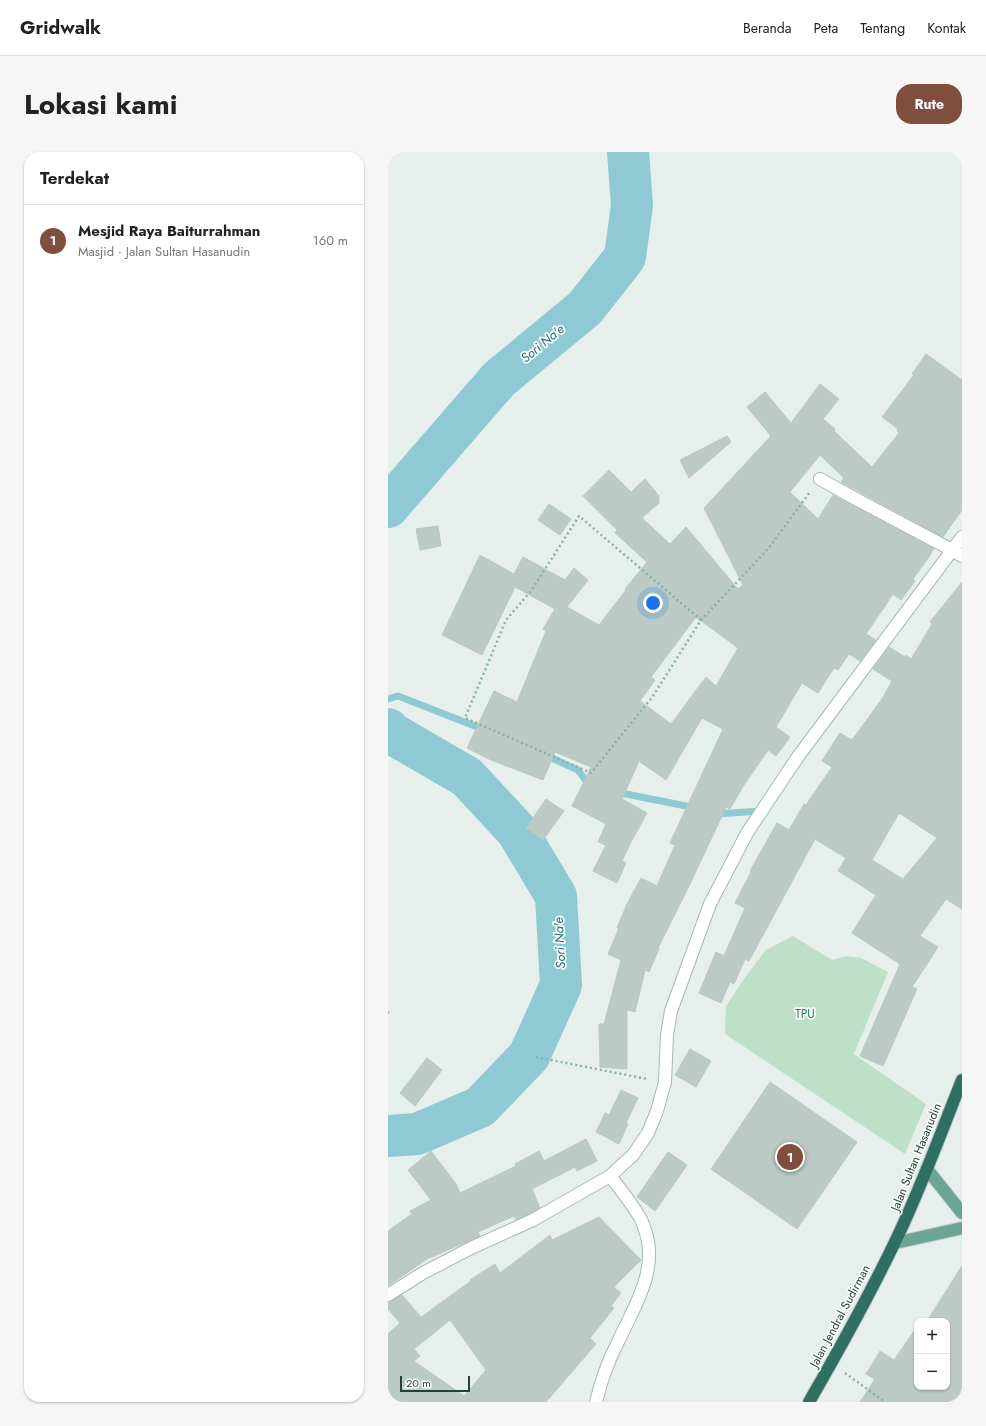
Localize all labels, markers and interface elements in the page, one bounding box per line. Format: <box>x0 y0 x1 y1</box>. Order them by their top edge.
text: Gridwalk <box>20 14 101 41</box>
text: Beranda <box>743 18 792 38</box>
text: Peta <box>814 18 838 38</box>
text: Tentang <box>860 18 905 38</box>
text: Kontak <box>927 18 966 38</box>
text: Lokasi kami <box>24 84 177 125</box>
button: Rute <box>896 84 962 124</box>
text: Terdekat <box>40 166 109 190</box>
text: Mesjid Raya Baiturrahman <box>78 220 260 242</box>
text: 1 <box>50 231 56 250</box>
text: 160 m <box>313 231 348 250</box>
text: Masjid · Jalan Sultan Hasanudin <box>78 242 250 261</box>
water label: Sori Na'e <box>517 319 568 367</box>
your location <box>643 593 663 613</box>
water label: Sori Na'e <box>549 916 570 969</box>
park label: TPU <box>795 1005 815 1023</box>
street label: Jalan Sultan Hasanudin <box>885 1100 946 1216</box>
pin: 1 <box>777 1142 803 1172</box>
street label: Jalan Jendral Sudirman <box>804 1261 875 1372</box>
map controls <box>914 1318 950 1390</box>
button: + <box>914 1318 950 1354</box>
button: − <box>914 1354 950 1390</box>
scale bar <box>400 1374 470 1393</box>
text: 20 m <box>406 1375 431 1391</box>

